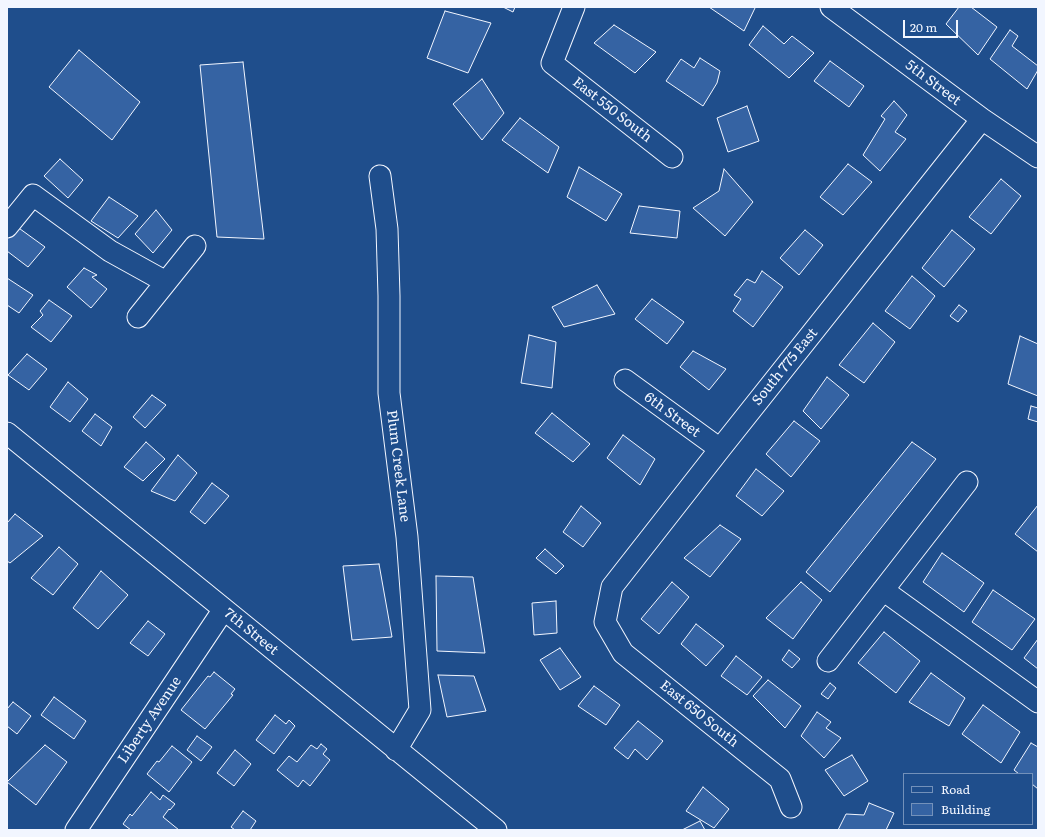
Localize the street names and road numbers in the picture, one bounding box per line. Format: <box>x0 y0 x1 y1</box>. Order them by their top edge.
street label: 5th Street <box>902 57 964 109</box>
street label: East 550 South <box>569 74 655 146</box>
street label: South 775 East <box>749 325 821 409</box>
street label: 6th Street <box>641 389 703 441</box>
street label: Plum Creek Lane <box>383 409 413 523</box>
street label: 7th Street <box>221 605 281 659</box>
street label: Liberty Avenue <box>115 673 185 767</box>
street label: East 650 South <box>656 677 742 751</box>

